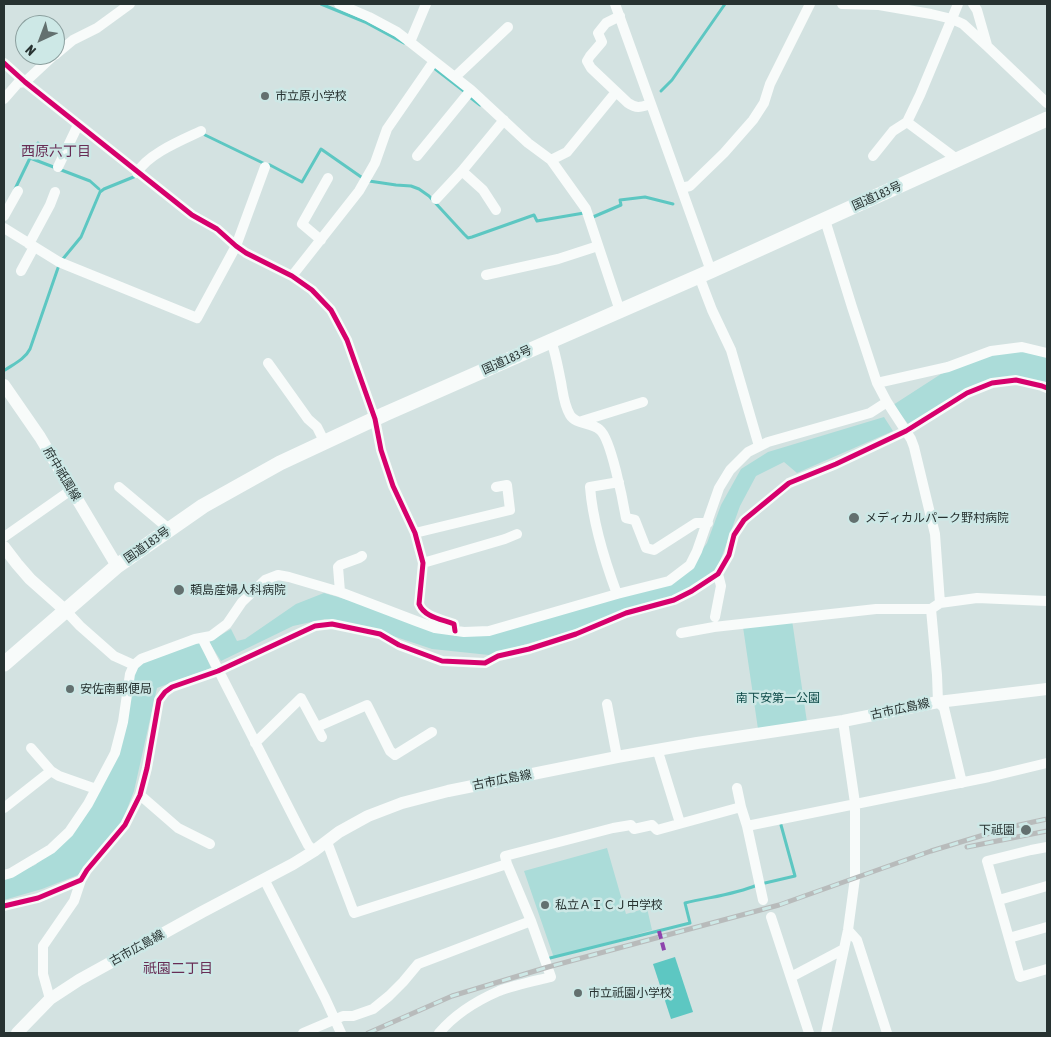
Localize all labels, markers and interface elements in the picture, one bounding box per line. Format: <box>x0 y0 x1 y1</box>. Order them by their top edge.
north arrow <box>15 15 65 65</box>
text: N <box>22 42 39 59</box>
place label: 市立原小学校 <box>275 89 347 103</box>
marker: 市立原小学校 <box>259 90 271 102</box>
district label: 西原六丁目 <box>21 144 91 160</box>
street label: 国道183号 <box>850 179 904 213</box>
street label: 国道183号 <box>480 343 534 377</box>
street label: 府中祇園線 <box>40 445 84 503</box>
marker: メディカルパーク野村病院 <box>847 511 861 525</box>
place label: メディカルパーク野村病院 <box>865 511 1009 525</box>
street label: 国道183号 <box>121 524 173 566</box>
marker: 頼島産婦人科病院 <box>172 583 186 597</box>
place label: 頼島産婦人科病院 <box>190 583 286 597</box>
place label: 安佐南郵便局 <box>80 682 152 696</box>
marker: 安佐南郵便局 <box>64 683 76 695</box>
park label: 南下安第一公園 <box>736 691 820 705</box>
street label: 古市広島線 <box>869 696 931 722</box>
street label: 古市広島線 <box>471 767 533 793</box>
place label: 下祗園 <box>979 823 1015 837</box>
marker: 下祗園 <box>1019 823 1033 837</box>
place label: 私立ＡＩＣＪ中学校 <box>555 898 663 912</box>
marker: 私立ＡＩＣＪ中学校 <box>539 899 551 911</box>
street label: 古市広島線 <box>107 927 167 969</box>
district label: 祇園二丁目 <box>143 961 213 977</box>
place label: 市立祇園小学校 <box>588 986 672 1000</box>
marker: 市立祇園小学校 <box>572 987 584 999</box>

